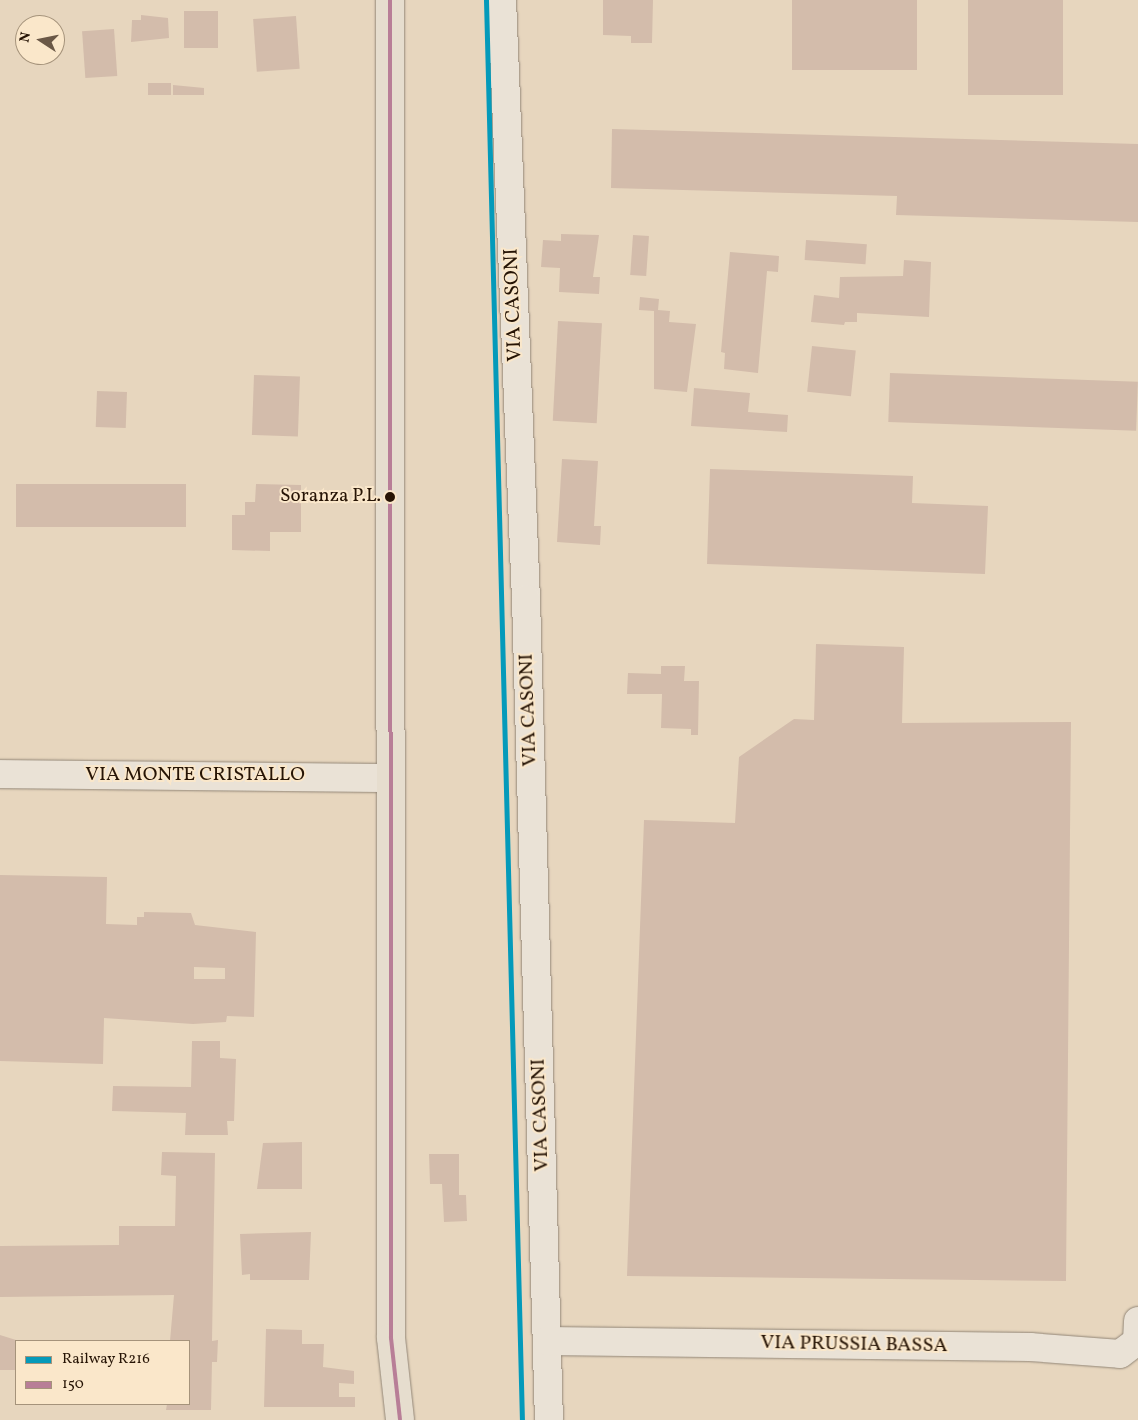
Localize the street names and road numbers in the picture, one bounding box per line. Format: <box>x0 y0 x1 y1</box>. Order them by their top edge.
street label: VIA CASONI <box>500 248 528 362</box>
street label: VIA CASONI <box>515 653 543 767</box>
street label: VIA MONTE CRISTALLO <box>85 763 305 787</box>
street label: VIA CASONI <box>527 1058 555 1172</box>
street label: VIA PRUSSIA BASSA <box>760 1331 948 1359</box>

